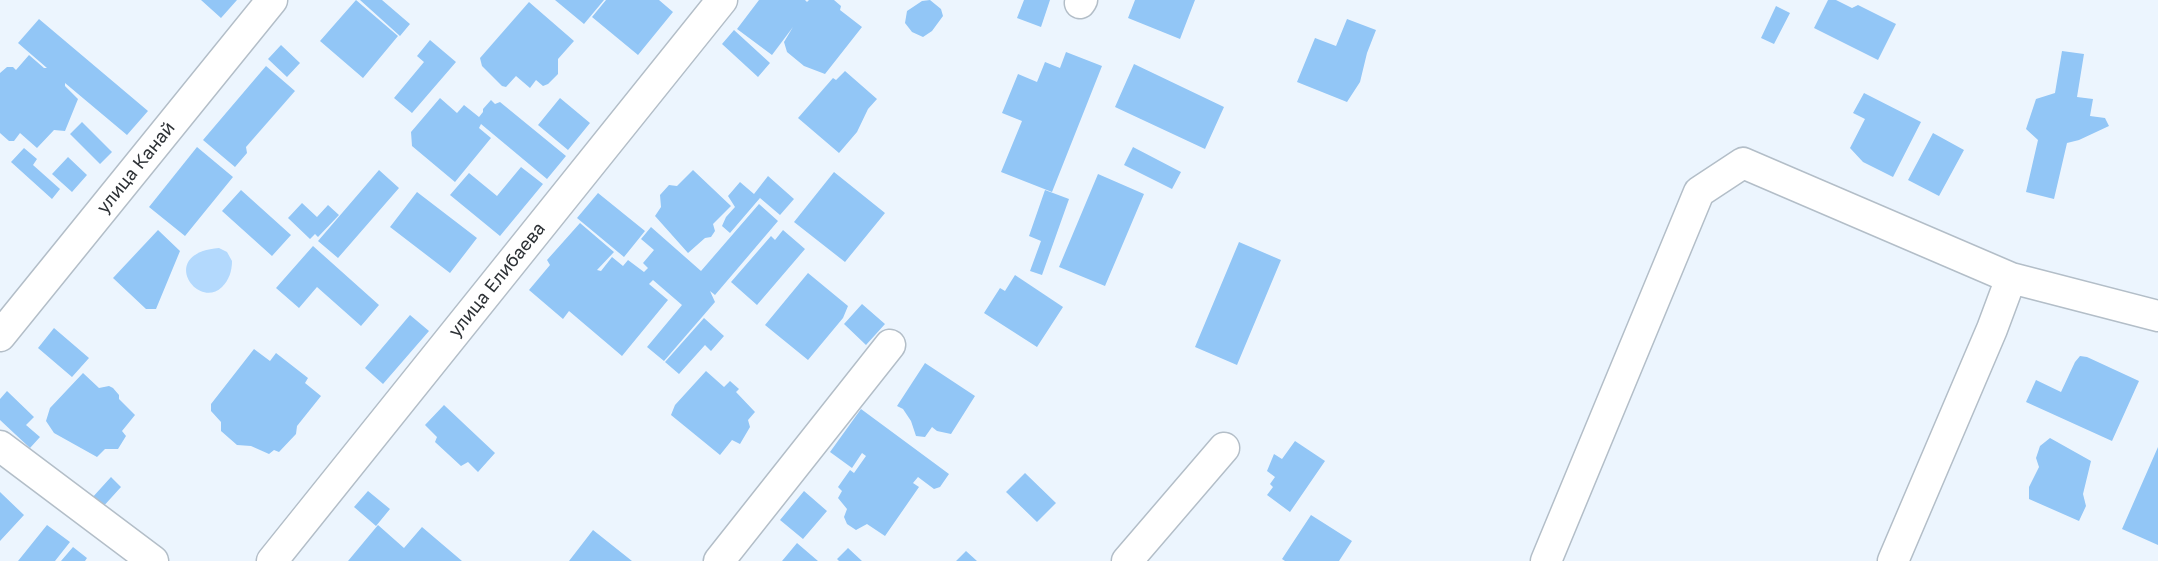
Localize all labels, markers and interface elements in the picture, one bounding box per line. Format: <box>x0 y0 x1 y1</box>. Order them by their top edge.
street label: улица Канай <box>92 118 180 218</box>
street label: улица Елибаева <box>444 218 550 342</box>

